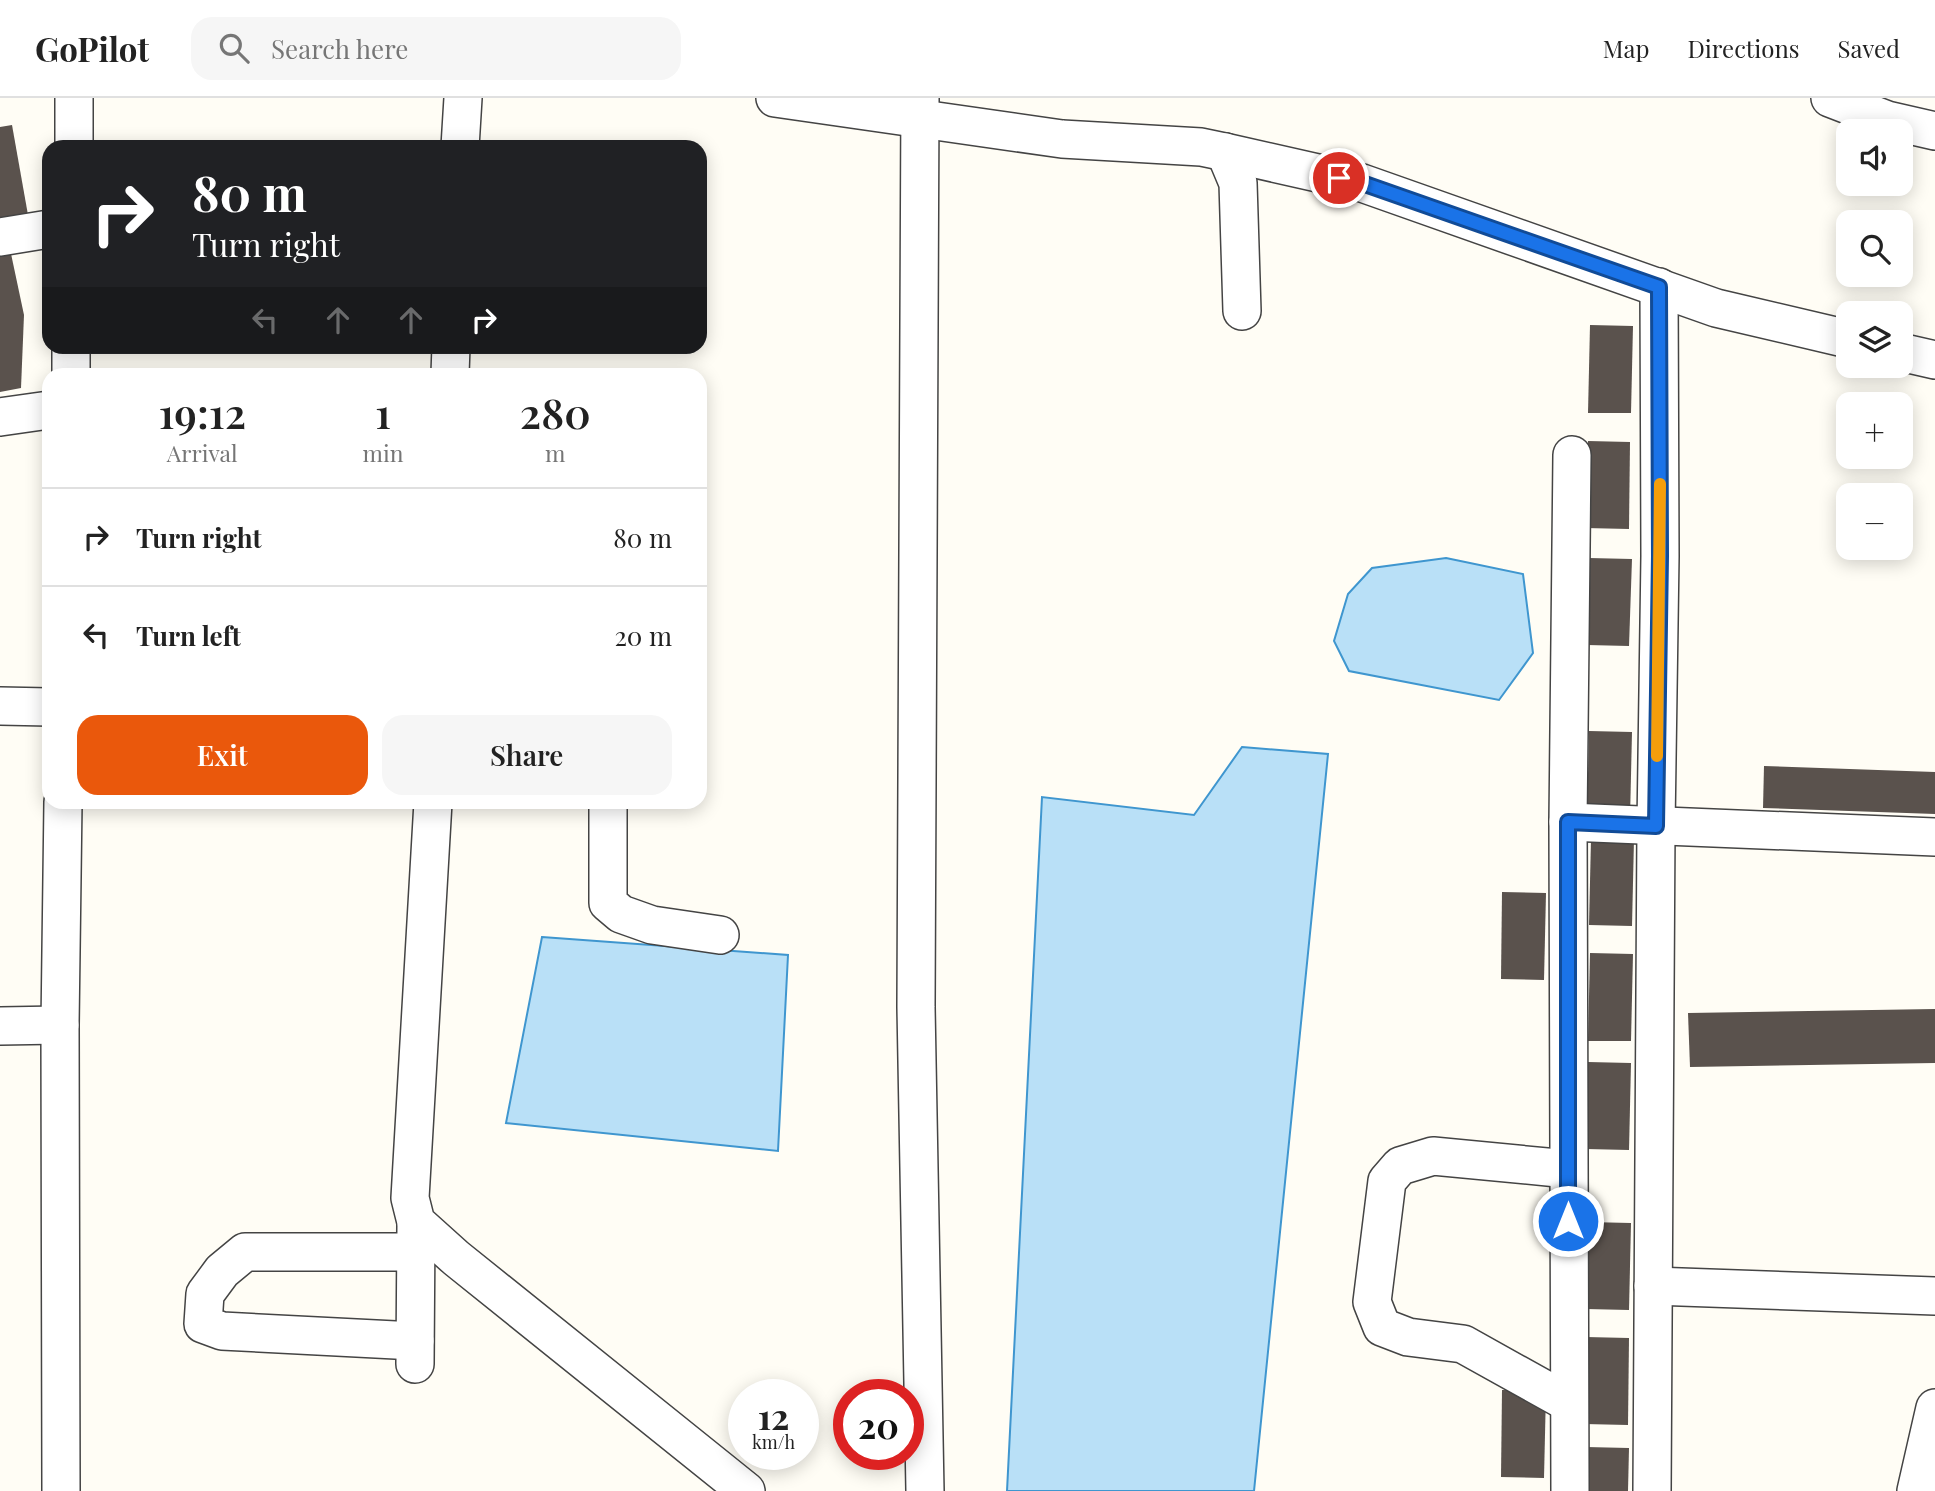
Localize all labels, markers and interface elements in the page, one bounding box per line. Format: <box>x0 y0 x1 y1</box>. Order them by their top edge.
search box <box>191 17 681 80</box>
text: GoPilot <box>35 26 149 70</box>
icon: search <box>215 29 253 67</box>
text: Search here <box>271 31 408 66</box>
text: Map <box>1603 32 1649 64</box>
text: Directions <box>1687 32 1800 64</box>
text: Saved <box>1838 32 1900 64</box>
map controls <box>1836 119 1913 560</box>
button: sound <box>1836 119 1913 196</box>
pin <box>1309 148 1369 208</box>
text: 80 m <box>192 159 307 224</box>
icon: arrive <box>1320 159 1358 197</box>
icon: right <box>77 168 168 259</box>
button: search <box>1836 210 1913 287</box>
text: Turn right <box>192 222 340 265</box>
icon: left <box>246 301 284 339</box>
icon: ahead <box>319 301 357 339</box>
icon: ahead <box>392 301 430 339</box>
icon: right <box>465 301 503 339</box>
button: layers <box>1836 301 1913 378</box>
text: 19:12 <box>158 384 246 440</box>
text: 1 <box>375 384 391 440</box>
text: 280 <box>520 384 591 440</box>
button: + <box>1836 392 1913 469</box>
text: Arrival <box>167 437 238 468</box>
text: min <box>362 437 403 468</box>
text: m <box>545 437 565 468</box>
button: − <box>1836 483 1913 560</box>
icon: right <box>77 518 115 556</box>
text: Turn right <box>136 520 262 555</box>
text: 80 m <box>613 520 672 555</box>
icon: left <box>77 616 115 654</box>
text: Turn left <box>136 618 241 653</box>
text: 20 m <box>614 618 672 653</box>
button: Exit <box>77 715 368 795</box>
button: Share <box>382 715 672 795</box>
position arrow <box>1531 1184 1605 1258</box>
speed limit sign: 20 <box>833 1379 924 1470</box>
text: 12 <box>758 1392 789 1439</box>
text: km/h <box>752 1430 795 1454</box>

